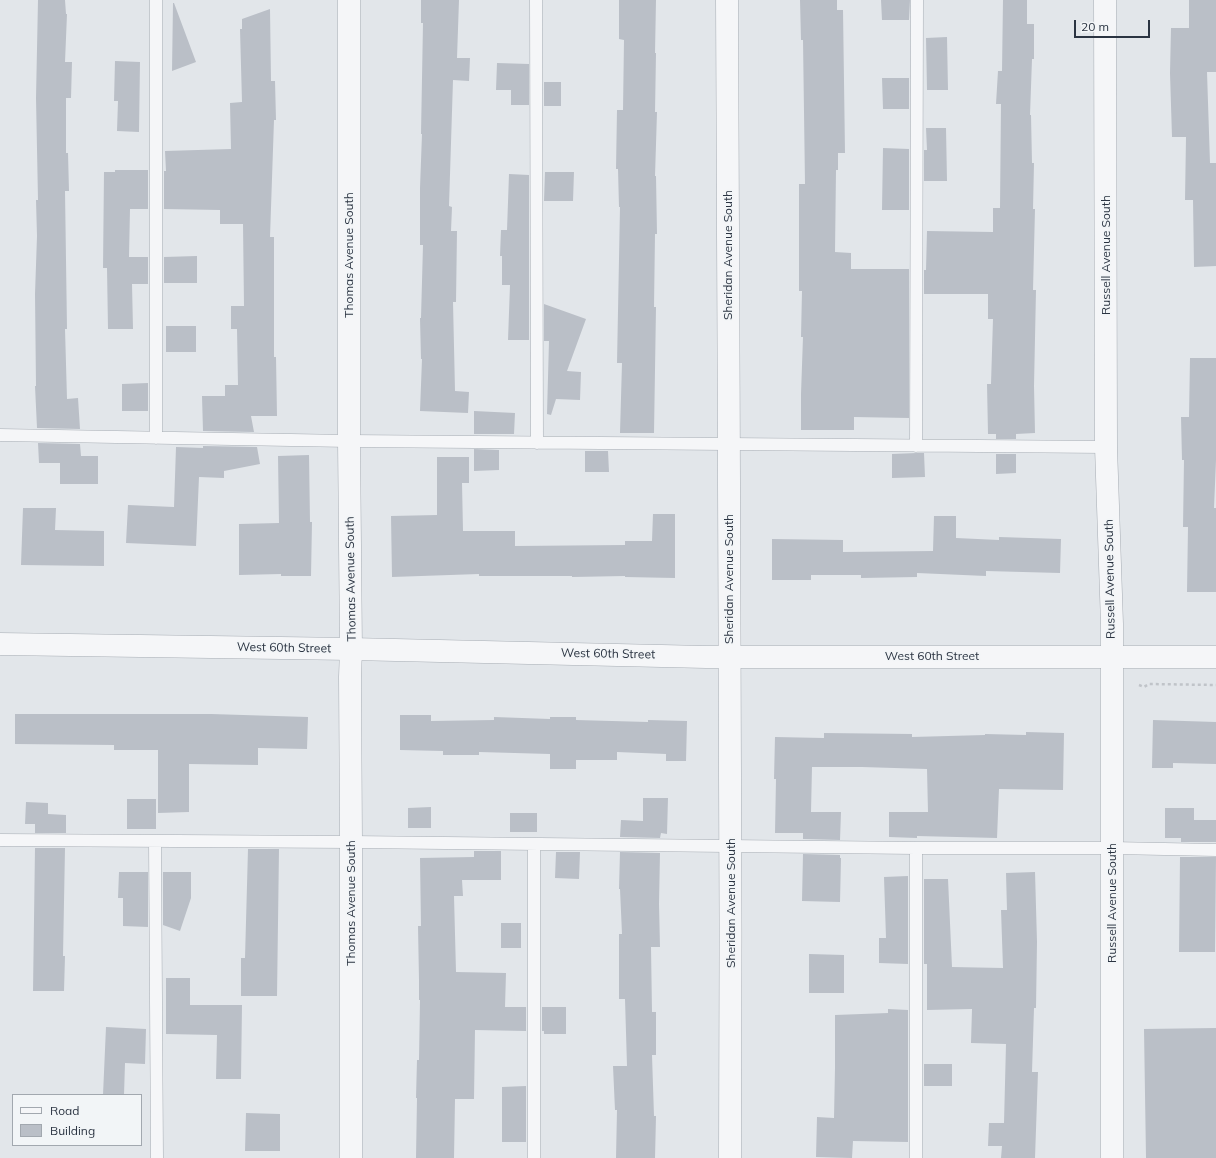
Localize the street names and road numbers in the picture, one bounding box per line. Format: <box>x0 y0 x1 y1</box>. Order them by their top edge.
street label: Sheridan Avenue South <box>721 190 735 320</box>
street label: Thomas Avenue South <box>342 192 356 318</box>
street label: Russell Avenue South <box>1099 195 1113 315</box>
street label: Sheridan Avenue South <box>722 514 736 644</box>
street label: Thomas Avenue South <box>343 516 359 642</box>
street label: Russell Avenue South <box>1102 519 1118 639</box>
street label: West 60th Street <box>237 640 331 656</box>
street label: West 60th Street <box>561 646 655 662</box>
street label: West 60th Street <box>885 649 979 663</box>
street label: Sheridan Avenue South <box>724 838 738 968</box>
street label: Thomas Avenue South <box>344 840 358 966</box>
street label: Russell Avenue South <box>1105 843 1119 963</box>

